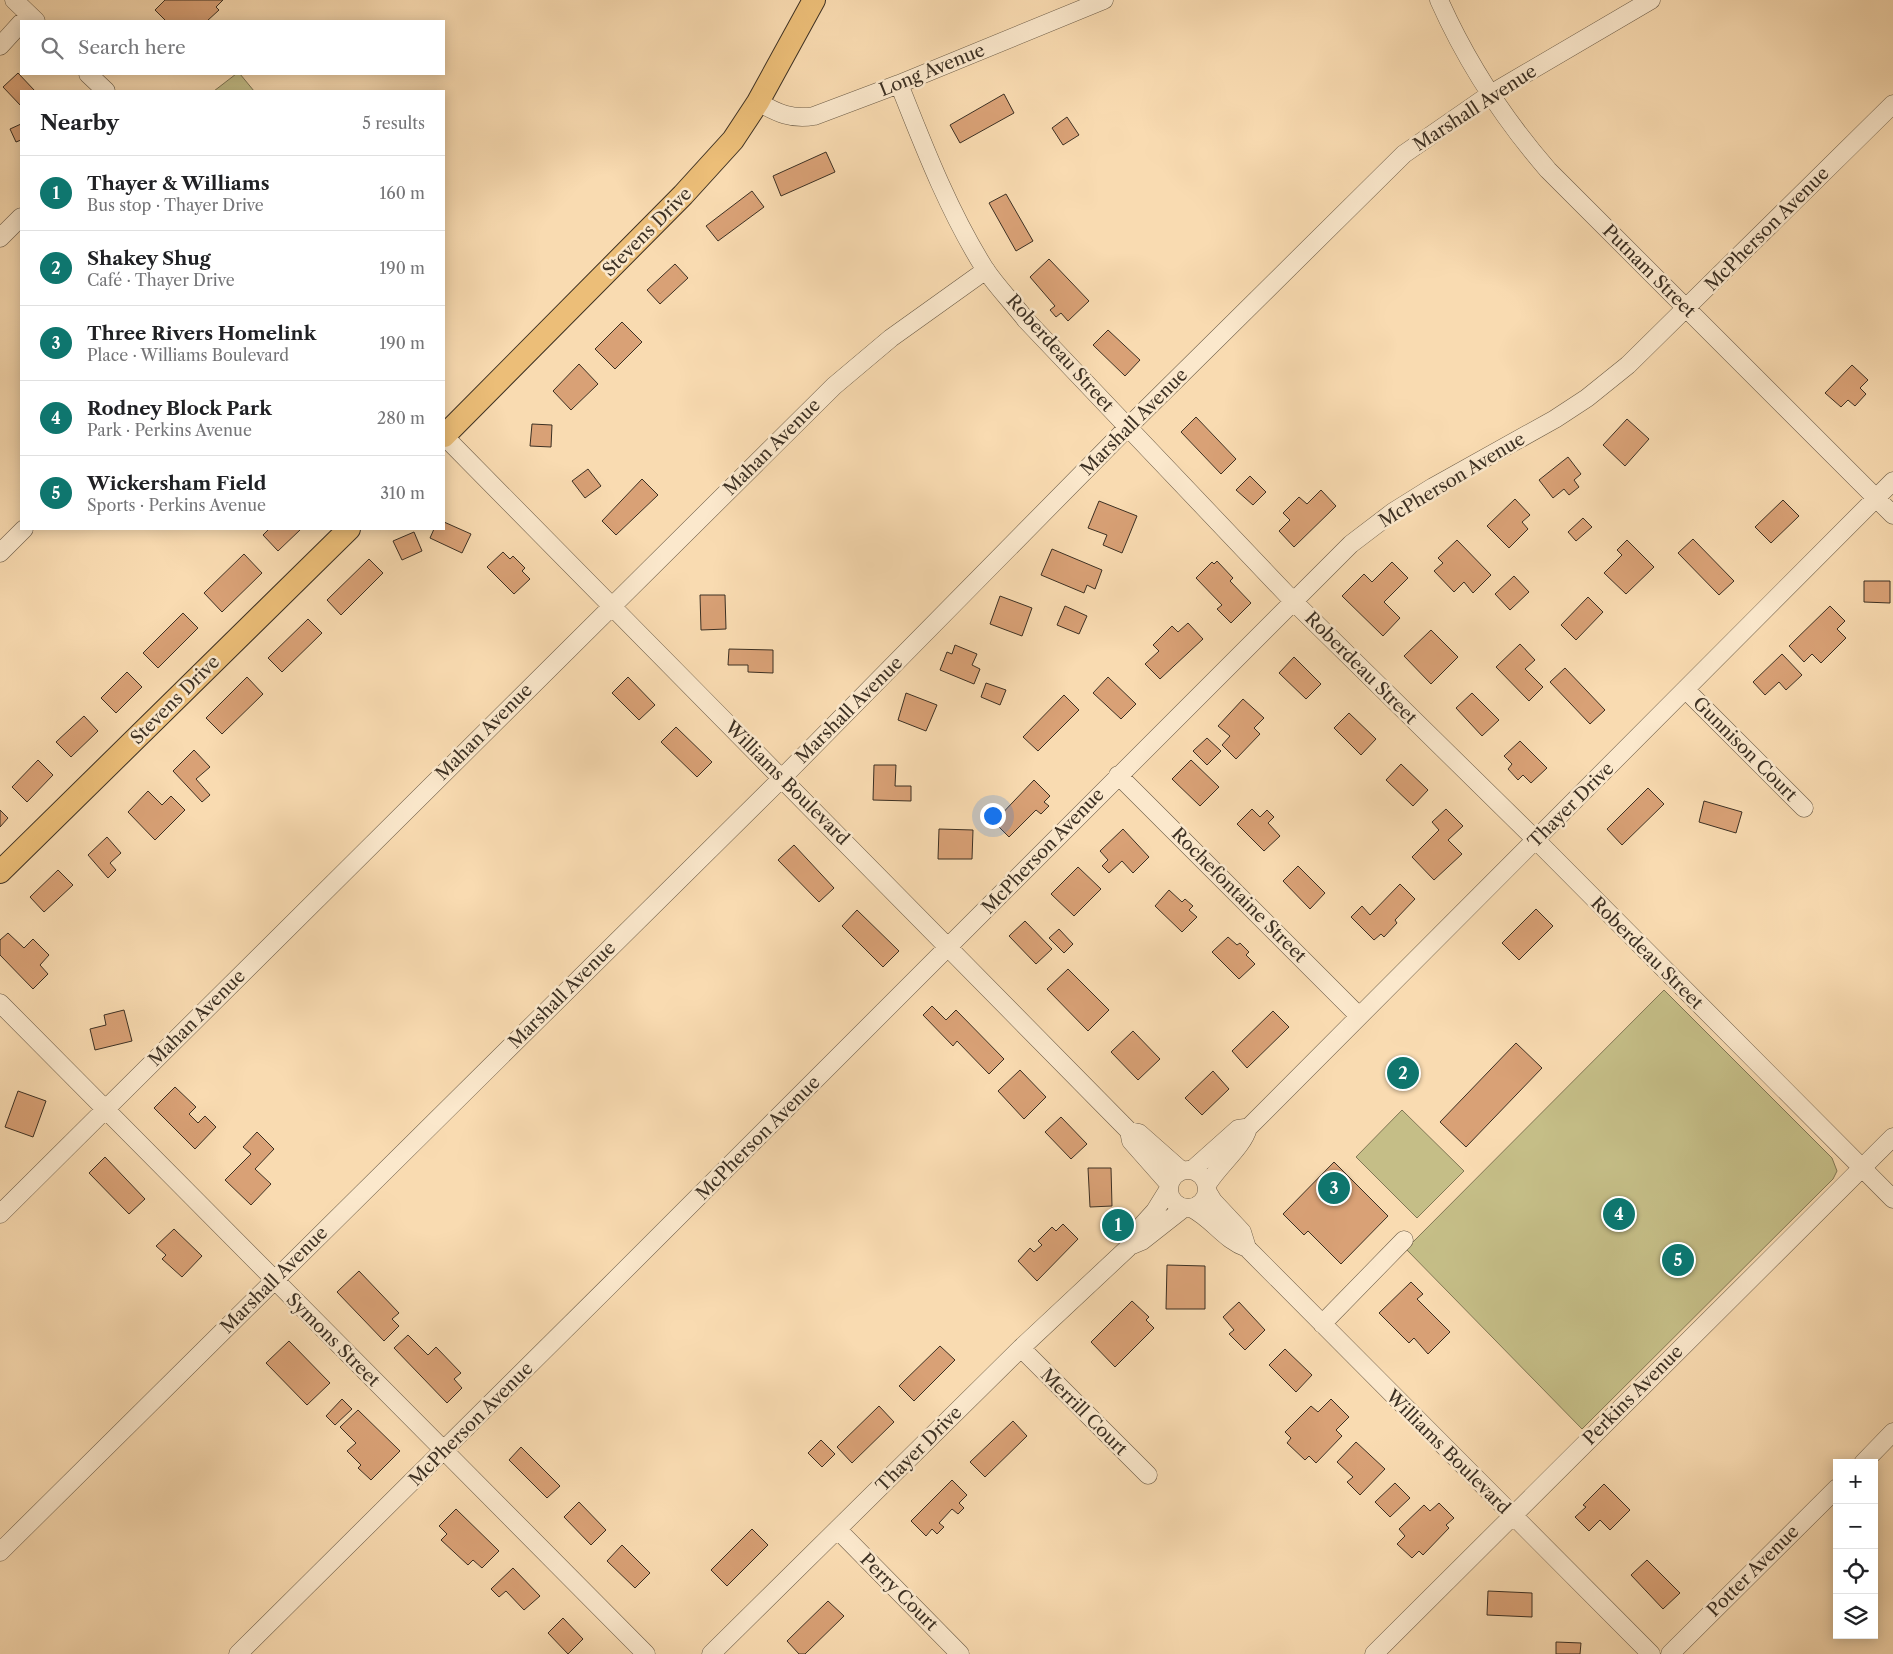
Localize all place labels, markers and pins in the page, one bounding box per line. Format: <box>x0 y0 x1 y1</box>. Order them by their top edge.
pin: 2 <box>1387 1054 1419 1092</box>
pin: 3 <box>1318 1169 1350 1207</box>
pin: 4 <box>1603 1195 1635 1233</box>
pin: 1 <box>1102 1206 1134 1244</box>
pin: 5 <box>1662 1241 1694 1279</box>

